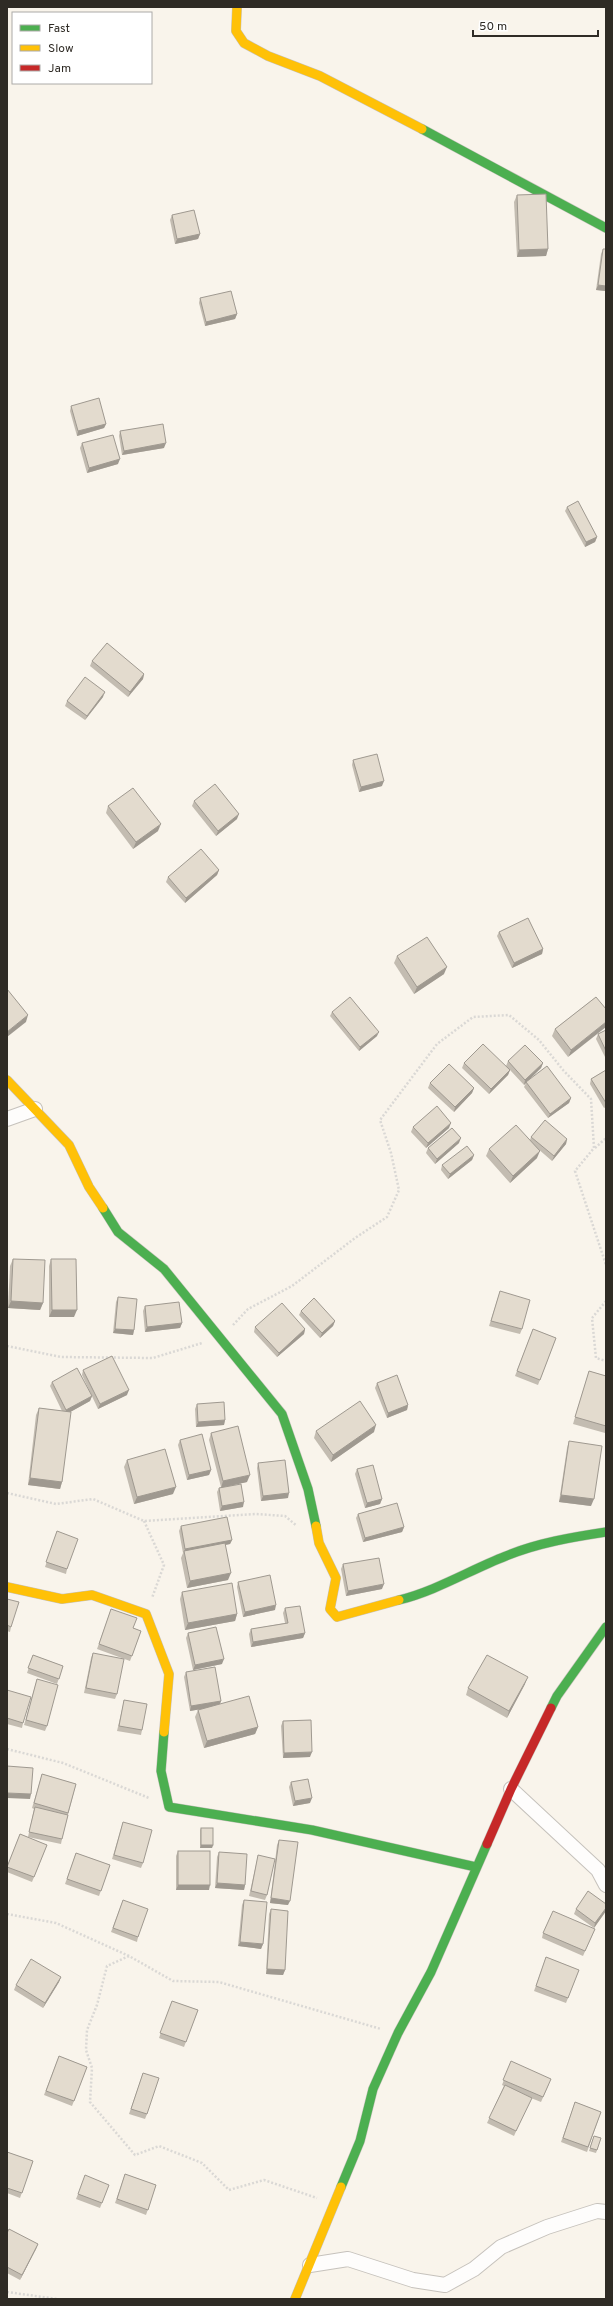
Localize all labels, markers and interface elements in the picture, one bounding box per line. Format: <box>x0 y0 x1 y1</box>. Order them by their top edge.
legend <box>12 12 152 84</box>
scale bar <box>473 12 598 38</box>
text: 50 m <box>479 19 507 35</box>
text: Fast <box>48 21 70 37</box>
text: Slow <box>48 41 74 57</box>
text: Jam <box>48 61 71 77</box>

